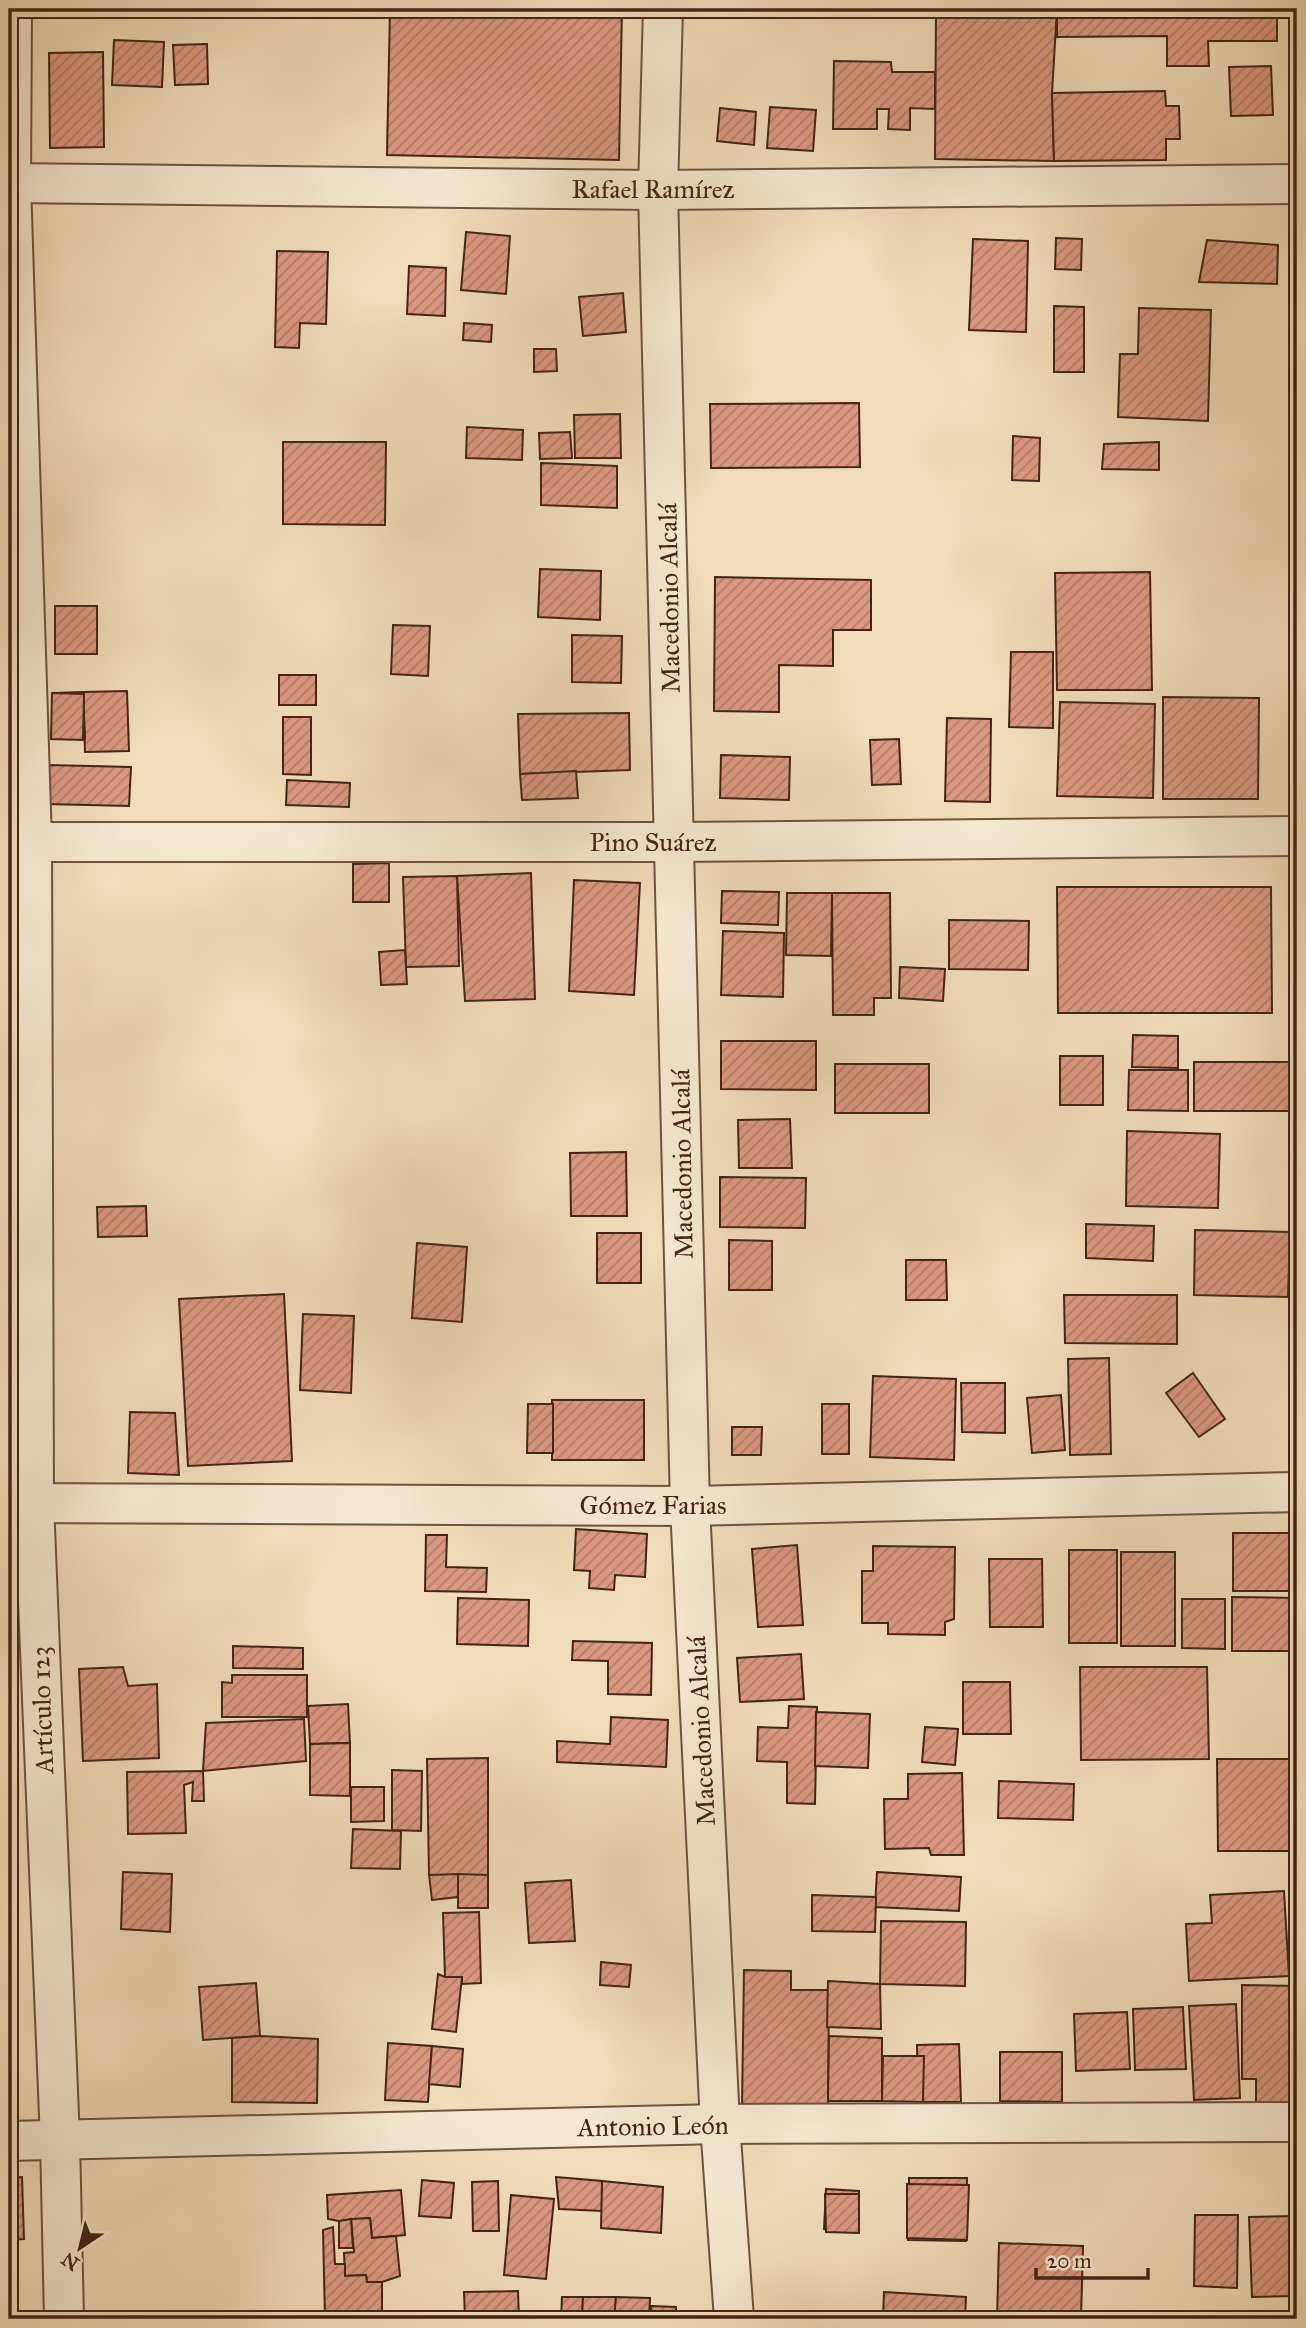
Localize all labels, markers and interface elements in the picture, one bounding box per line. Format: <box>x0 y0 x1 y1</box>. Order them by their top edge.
street label: Rafael Ramírez <box>571 173 735 205</box>
street label: Macedonio Alcalá <box>651 503 687 693</box>
street label: Pino Suárez <box>589 826 717 858</box>
street label: Macedonio Alcalá <box>664 1069 700 1259</box>
street label: Gómez Farias <box>579 1489 727 1521</box>
street label: Macedonio Alcalá <box>680 1635 722 1827</box>
street label: Artículo 123 <box>24 1646 60 1775</box>
street label: Antonio León <box>576 2109 729 2143</box>
north arrow <box>46 2212 116 2282</box>
scale bar <box>1036 2237 1148 2281</box>
text: N <box>57 2247 84 2276</box>
text: 20 m <box>1047 2248 1092 2274</box>

